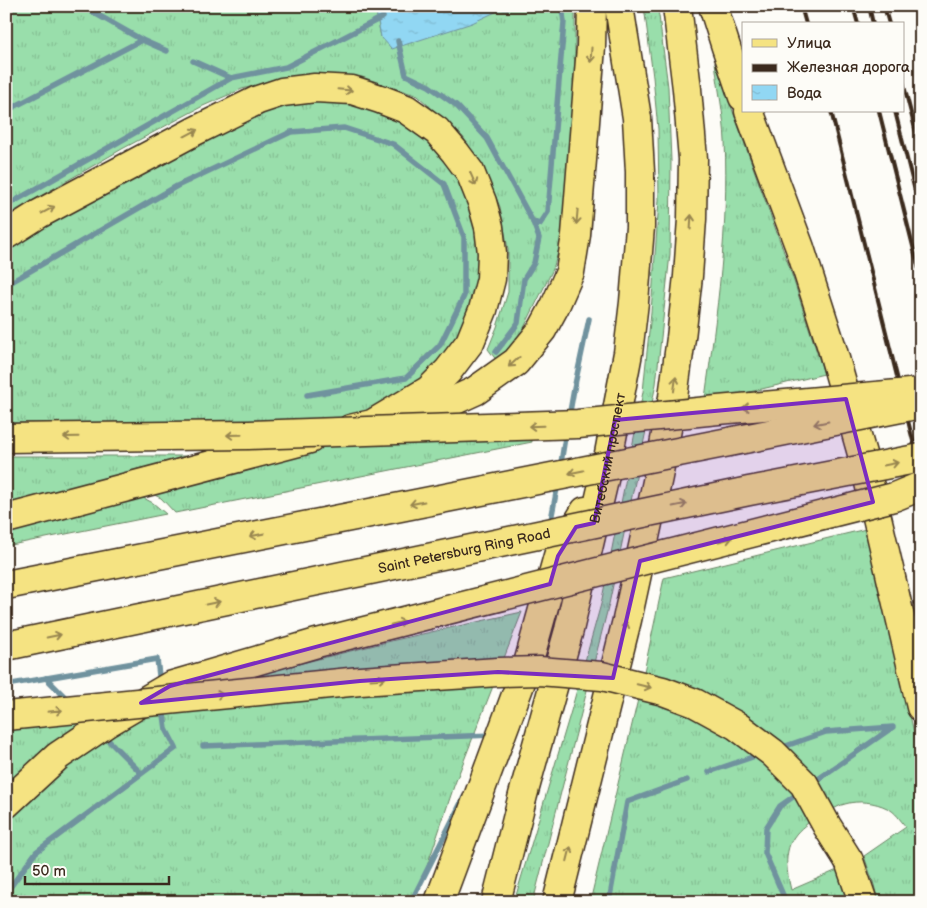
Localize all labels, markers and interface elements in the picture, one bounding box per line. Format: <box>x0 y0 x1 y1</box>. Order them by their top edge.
legend <box>742 22 904 112</box>
text: Улица <box>787 34 832 53</box>
one-way arrow <box>586 47 595 63</box>
text: Железная дорога <box>787 58 910 77</box>
text: Вода <box>787 84 822 103</box>
one-way arrow <box>336 85 352 95</box>
one-way arrow <box>184 128 199 138</box>
one-way arrow <box>468 171 478 186</box>
one-way arrow <box>40 205 55 214</box>
one-way arrow <box>572 209 582 225</box>
one-way arrow <box>687 215 696 231</box>
one-way arrow <box>508 356 521 368</box>
one-way arrow <box>670 376 680 392</box>
street label: Витебский проспект <box>586 391 629 525</box>
one-way arrow <box>742 402 758 412</box>
one-way arrow <box>814 419 830 429</box>
one-way arrow <box>528 421 544 430</box>
one-way arrow <box>226 430 242 440</box>
one-way arrow <box>63 433 79 442</box>
one-way arrow <box>883 458 899 468</box>
one-way arrow <box>569 468 585 477</box>
one-way arrow <box>409 499 425 509</box>
one-way arrow <box>672 500 688 509</box>
street label: Saint Petersburg Ring Road <box>376 524 552 577</box>
one-way arrow <box>250 531 266 540</box>
one-way arrow <box>717 535 733 544</box>
one-way arrow <box>205 597 221 607</box>
one-way arrow <box>390 618 406 627</box>
one-way arrow <box>621 621 630 637</box>
one-way arrow <box>46 631 62 640</box>
one-way arrow <box>370 675 386 684</box>
one-way arrow <box>636 682 652 691</box>
one-way arrow <box>208 690 224 700</box>
one-way arrow <box>46 707 62 716</box>
one-way arrow <box>565 847 574 863</box>
scale bar <box>25 853 169 885</box>
text: 50 m <box>32 862 66 881</box>

